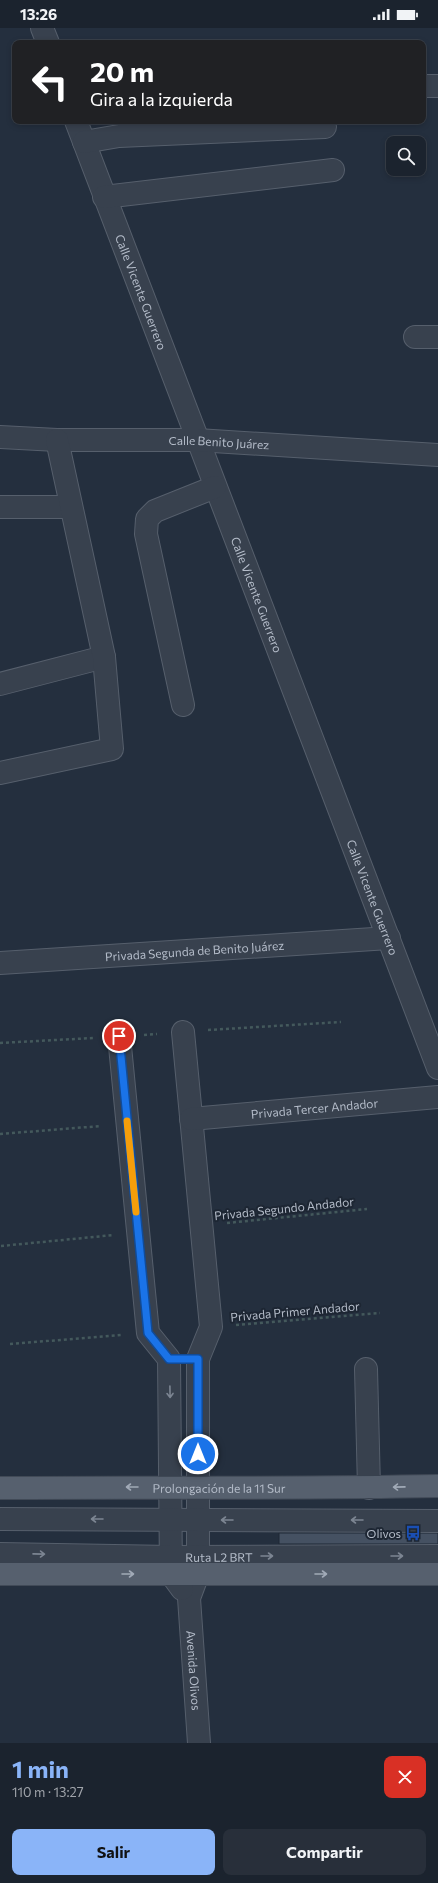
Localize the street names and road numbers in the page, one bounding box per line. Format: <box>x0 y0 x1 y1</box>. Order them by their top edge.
street label: Calle Vicente Guerrero <box>113 232 170 352</box>
street label: Calle Benito Juárez <box>168 433 270 451</box>
street label: Calle Vicente Guerrero <box>229 535 285 654</box>
street label: Calle Vicente Guerrero <box>344 837 401 957</box>
street label: Privada Segunda de Benito Juárez <box>105 938 285 963</box>
street label: Privada Tercer Andador <box>250 1095 379 1121</box>
street label: Privada Segundo Andador <box>213 1194 355 1222</box>
street label: Privada Primer Andador <box>230 1298 360 1324</box>
street label: Prolongación de la 11 Sur <box>153 1481 286 1495</box>
street label: Ruta L2 BRT <box>185 1550 253 1564</box>
street label: Avenida Olivos <box>184 1630 204 1711</box>

